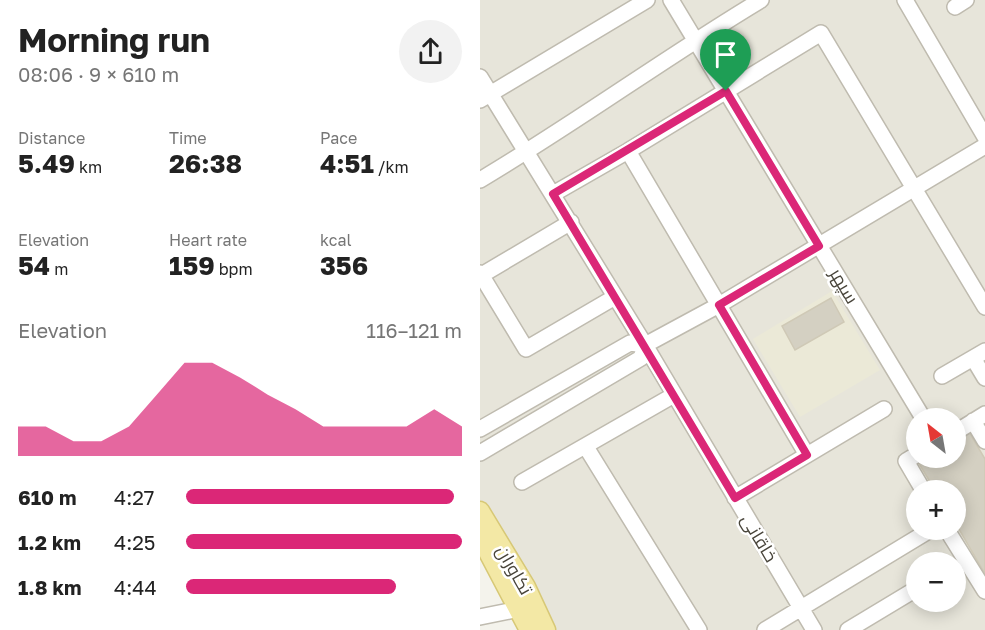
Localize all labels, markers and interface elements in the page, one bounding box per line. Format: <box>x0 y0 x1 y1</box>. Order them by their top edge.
text: Morning run <box>18 20 210 59</box>
button: share <box>399 20 462 83</box>
pin <box>700 29 751 91</box>
icon: arrive <box>709 38 742 71</box>
text: 08:06 · 9 × 610 m <box>18 62 179 86</box>
text: Distance <box>18 128 85 148</box>
text: Time <box>169 128 207 148</box>
text: Pace <box>320 128 357 148</box>
text: 5.49 <box>18 148 75 179</box>
text: 26:38 <box>169 148 242 179</box>
text: 4:51 <box>320 148 374 179</box>
text: km <box>75 157 102 177</box>
text: /km <box>374 157 409 177</box>
text: Elevation <box>18 230 89 250</box>
text: Heart rate <box>169 230 247 250</box>
text: kcal <box>320 230 352 250</box>
text: 54 <box>18 250 50 281</box>
text: 159 <box>169 250 215 281</box>
text: 356 <box>320 250 368 281</box>
text: m <box>50 259 68 279</box>
text: bpm <box>215 259 253 279</box>
street label: سپهر <box>824 263 864 308</box>
text: Elevation <box>18 318 107 342</box>
text: 116–121 m <box>366 318 462 342</box>
north arrow <box>906 408 966 468</box>
map controls <box>906 408 966 612</box>
button: + <box>906 480 966 540</box>
text: 610 m <box>18 485 77 509</box>
text: 4:27 <box>114 485 154 509</box>
street label: خاقانی <box>736 509 783 566</box>
text: 1.2 km <box>18 530 81 554</box>
text: 4:25 <box>114 530 155 554</box>
street label: تکاوران <box>491 541 538 599</box>
button: − <box>906 552 966 612</box>
text: 1.8 km <box>18 575 82 599</box>
text: 4:44 <box>114 575 157 599</box>

